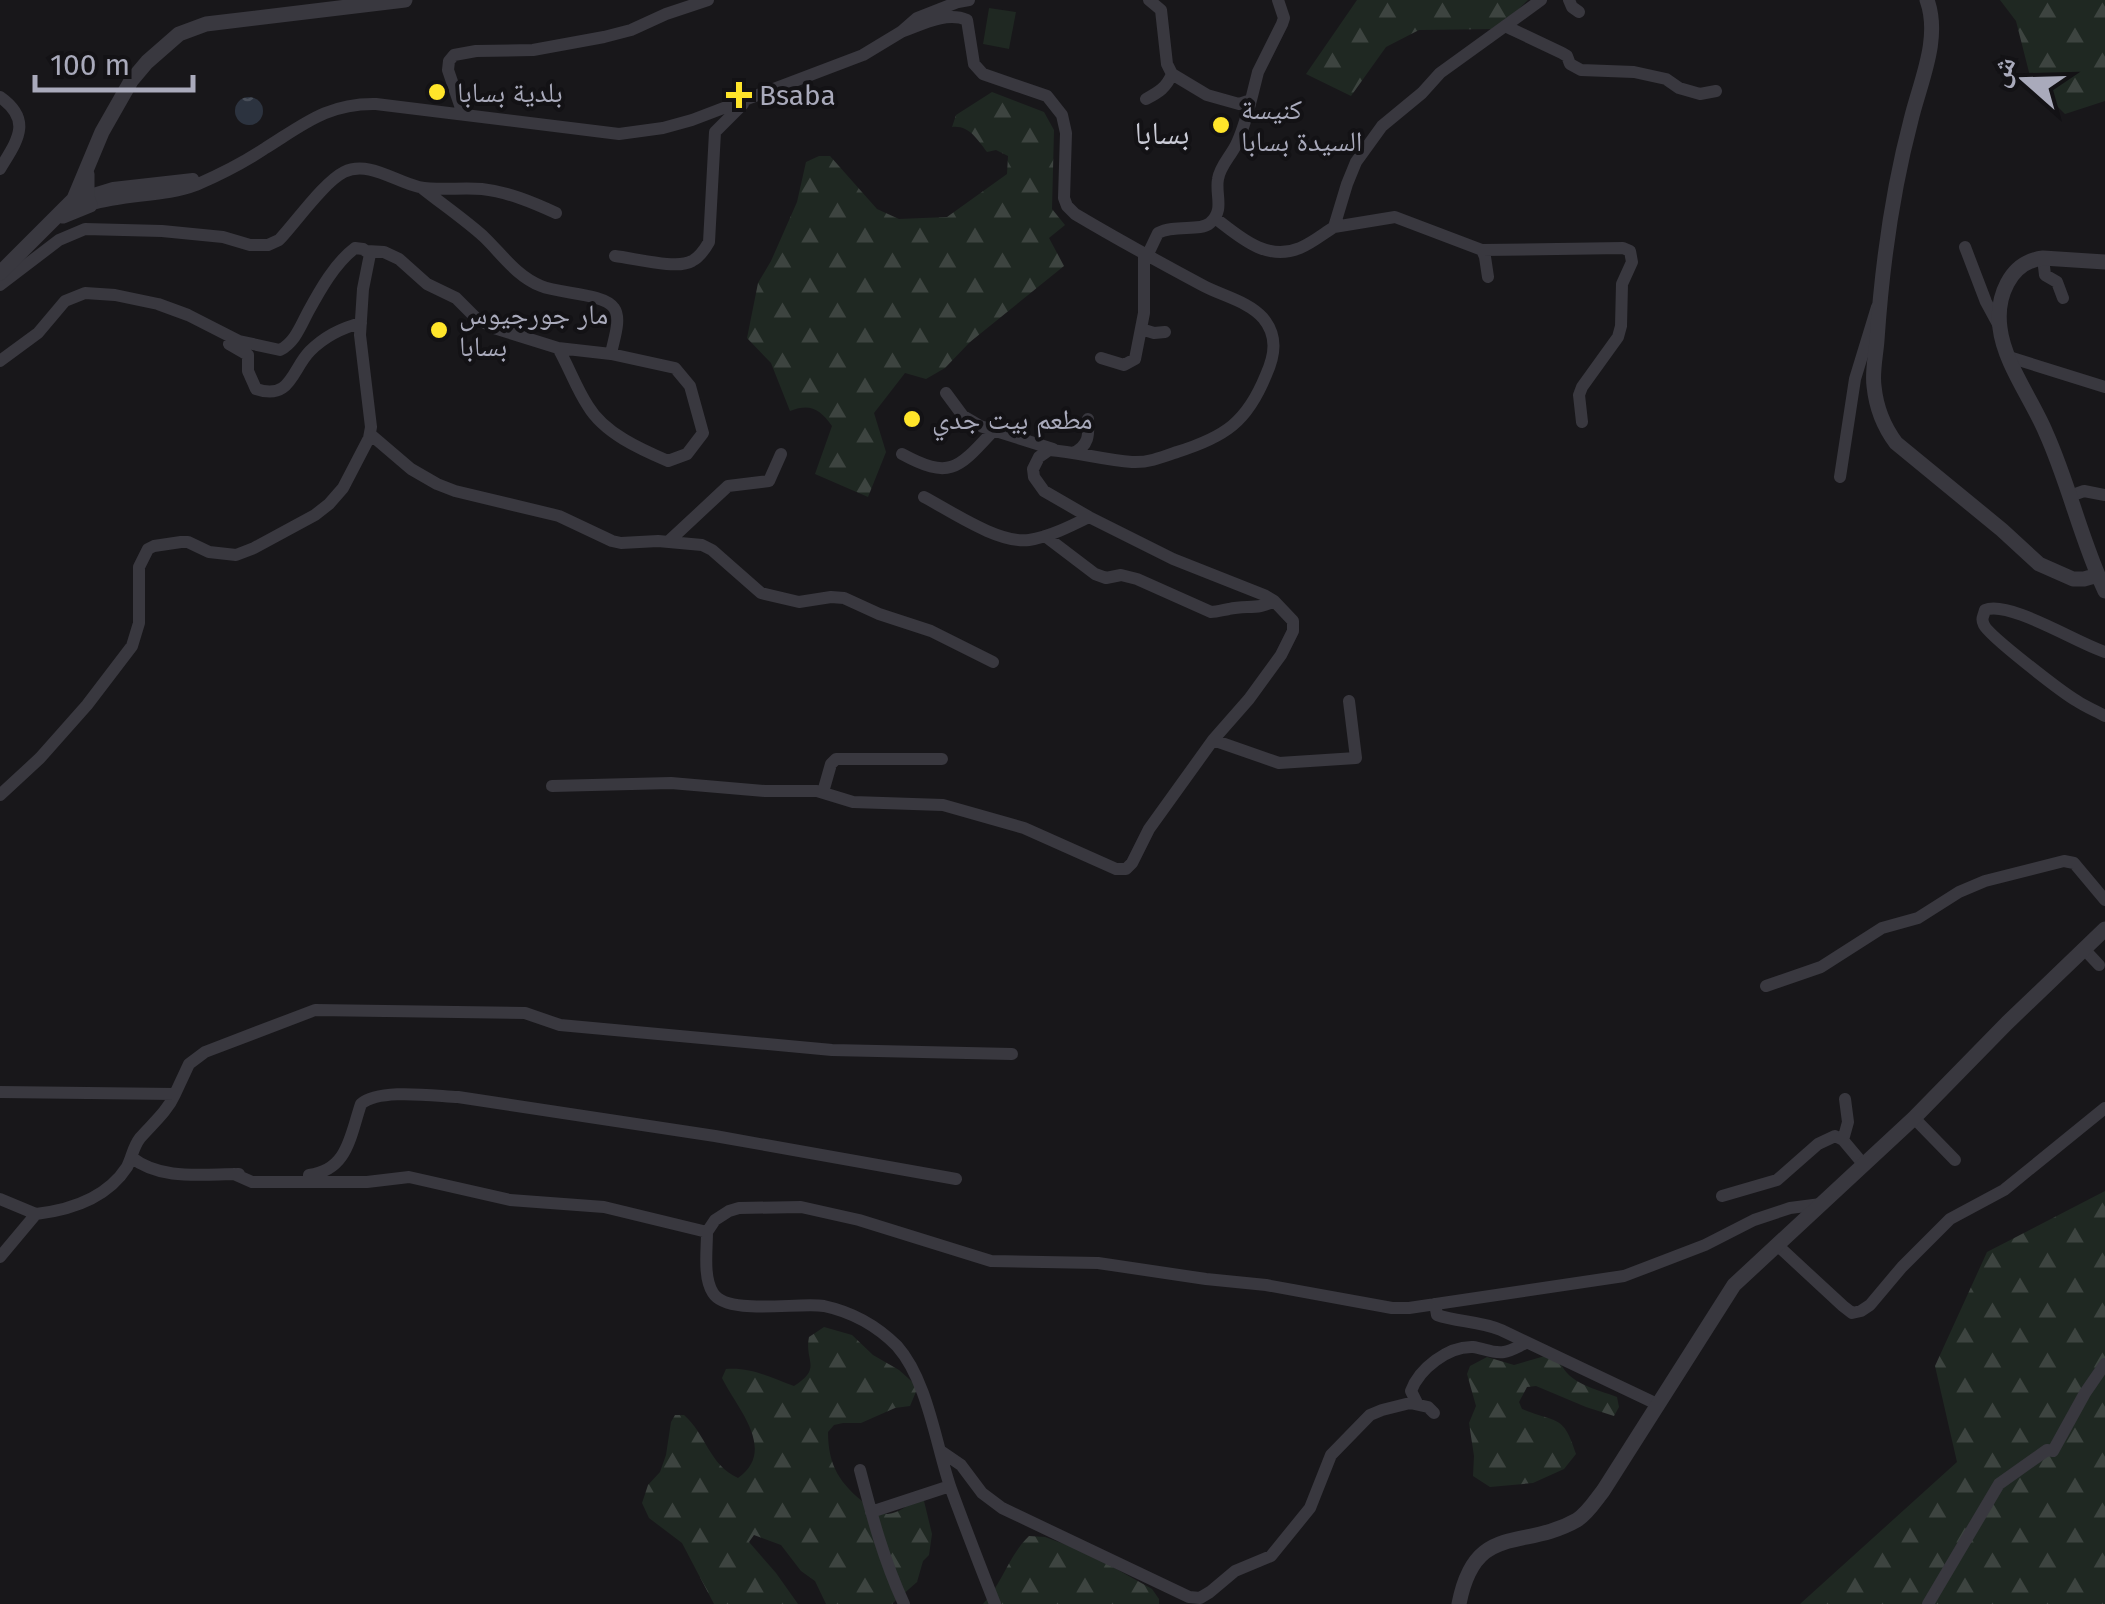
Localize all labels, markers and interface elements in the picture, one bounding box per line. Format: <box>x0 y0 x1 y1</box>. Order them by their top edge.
scale bar <box>35 30 192 92</box>
north arrow <box>1975 30 2075 130</box>
text: 100 m <box>50 47 130 83</box>
text: ش <box>1981 52 2023 91</box>
place label: بلدية بسابا <box>457 76 563 109</box>
place label: Bsaba <box>759 79 836 112</box>
marker: بلدية بسابا <box>426 81 448 103</box>
marker: Bsaba <box>728 84 750 106</box>
place label: كنيسة السيدة بسابا <box>1241 93 1363 158</box>
district label: بسابا <box>1134 114 1190 152</box>
marker: كنيسة السيدة بسابا <box>1210 114 1232 136</box>
place label: مار جورجيوس بسابا <box>459 298 608 363</box>
marker: مار جورجيوس بسابا <box>428 319 450 341</box>
place label: مطعم بيت جدي <box>932 403 1093 442</box>
marker: مطعم بيت جدي <box>901 408 923 430</box>

